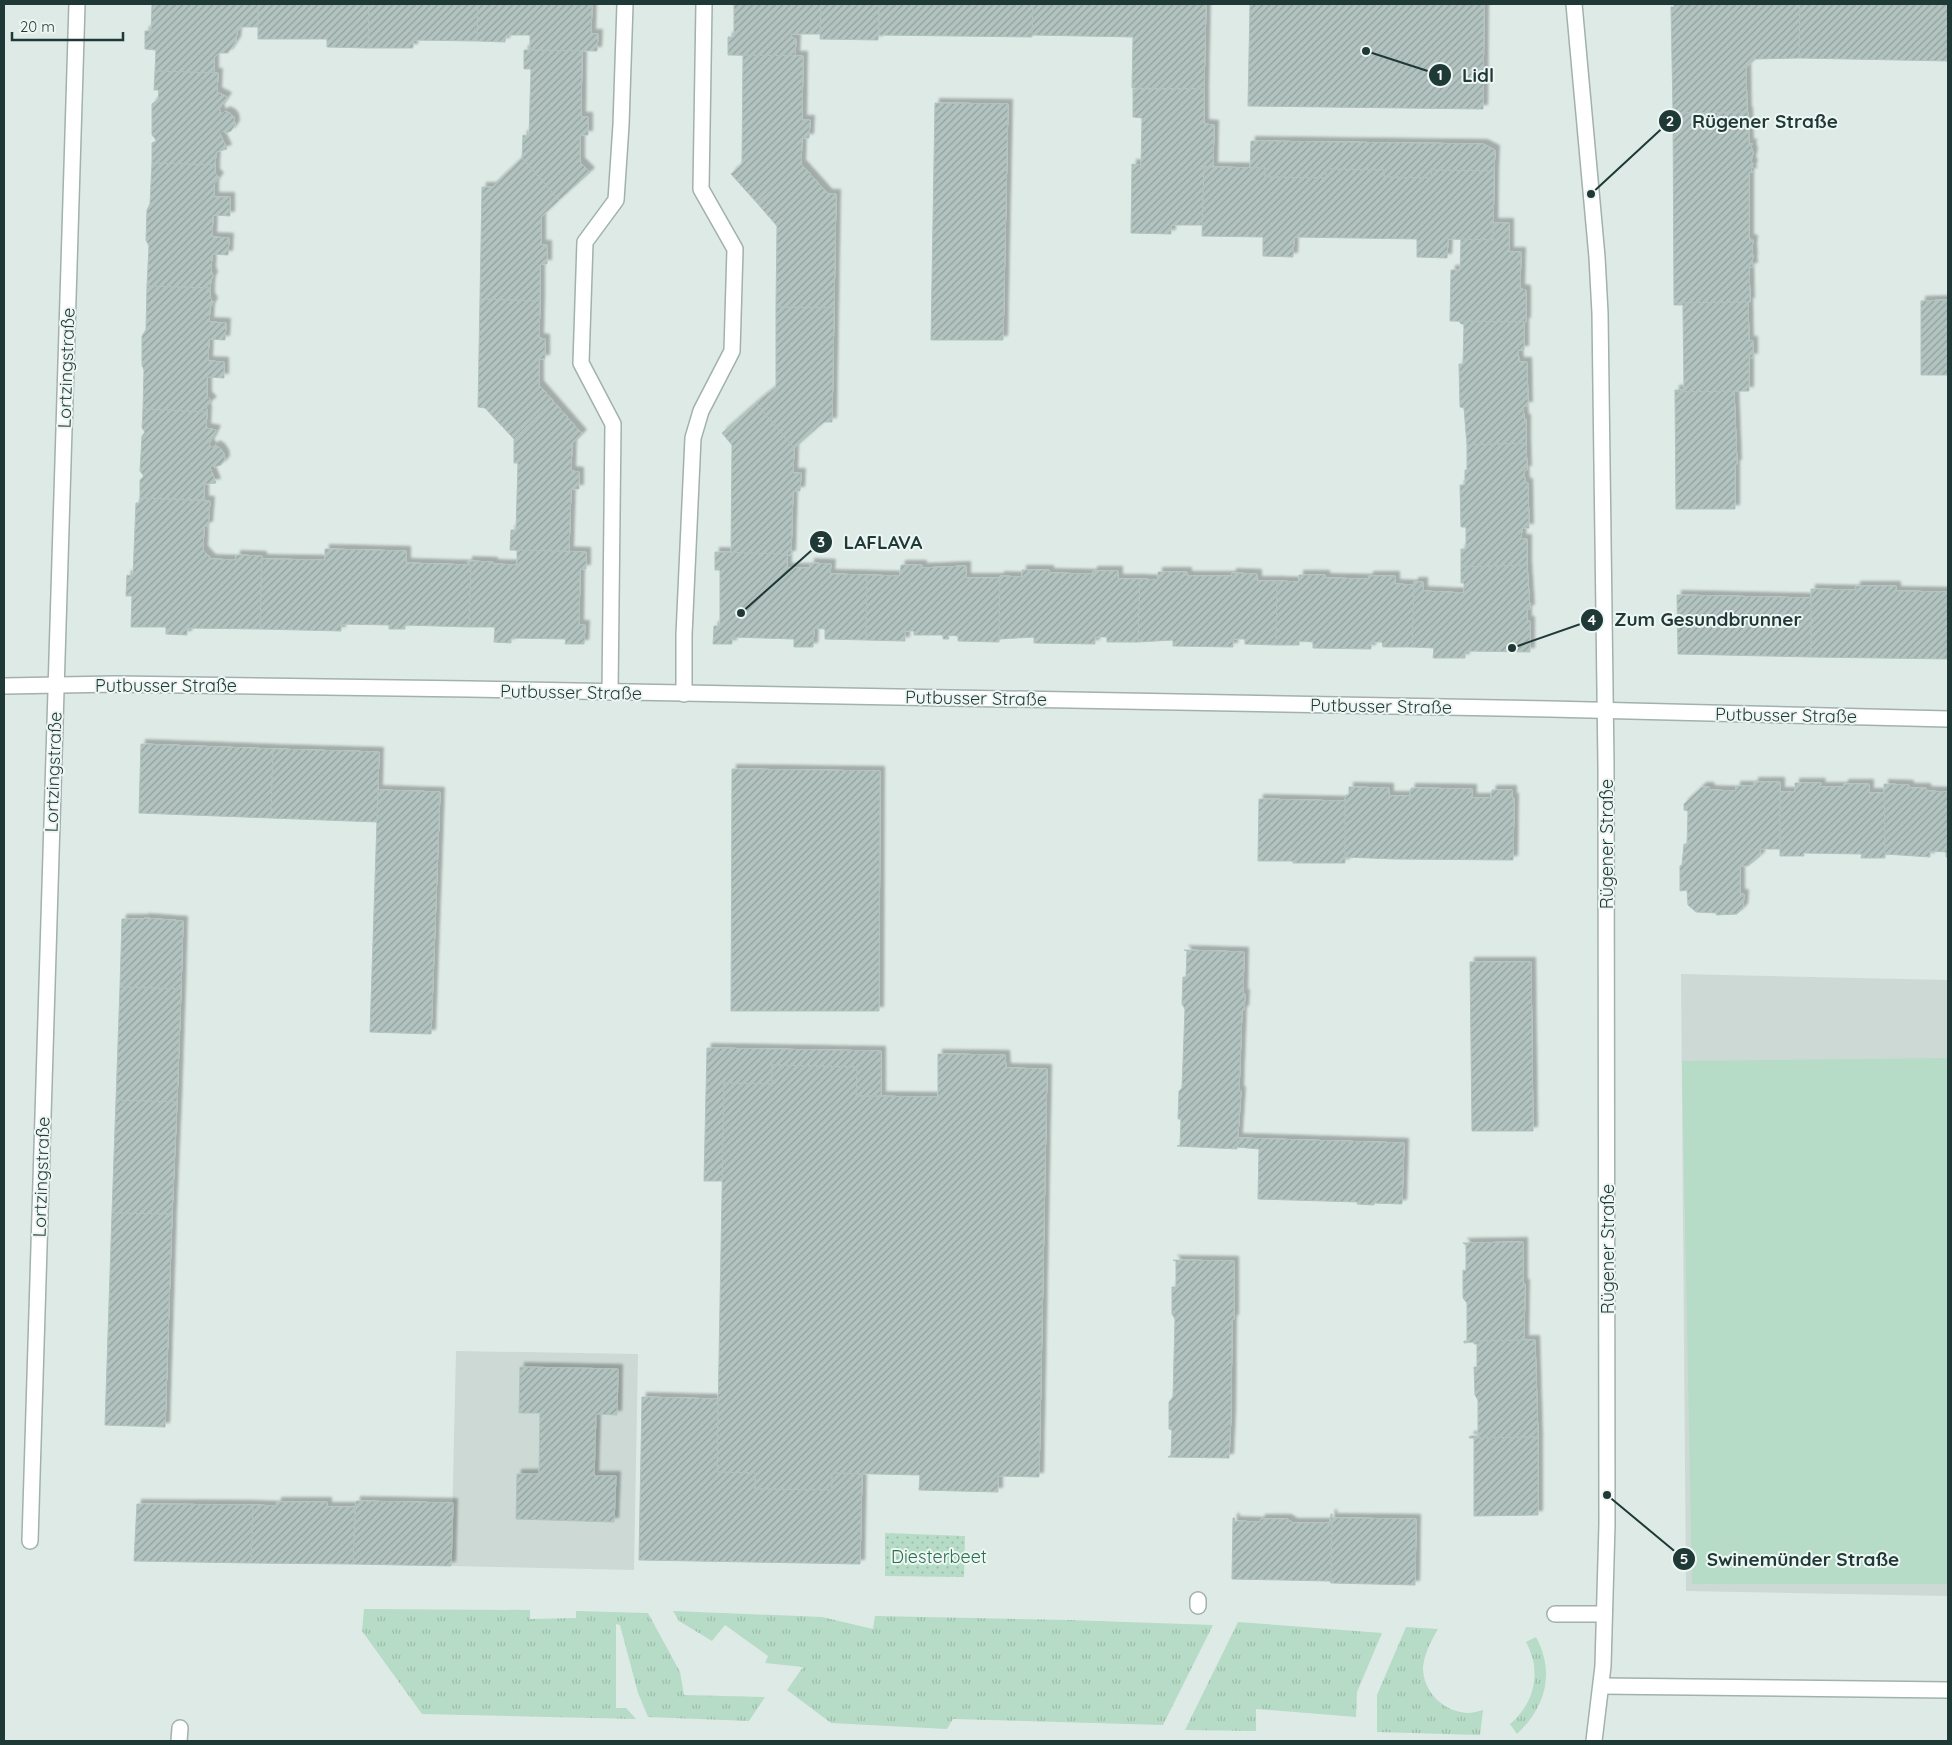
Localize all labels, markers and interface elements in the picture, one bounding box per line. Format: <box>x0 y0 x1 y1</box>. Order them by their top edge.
scale bar <box>12 10 124 42</box>
text: 20 m <box>20 17 55 36</box>
callout: Lidl <box>1427 58 1505 92</box>
text: Lidl <box>1462 63 1494 87</box>
text: 1 <box>1437 65 1443 84</box>
callout: Rügener Straße <box>1657 104 1848 138</box>
text: Rügener Straße <box>1692 109 1838 133</box>
text: 2 <box>1666 111 1674 130</box>
street label: Lortzingstraße <box>52 307 80 429</box>
callout: LAFLAVA <box>809 525 933 559</box>
text: LAFLAVA <box>844 530 922 554</box>
text: 3 <box>817 532 825 551</box>
callout: Zum Gesundbrunner <box>1579 603 1812 637</box>
text: Zum Gesundbrunner <box>1614 607 1802 631</box>
text: 4 <box>1588 610 1597 629</box>
street label: Putbusser Straße <box>95 674 237 697</box>
street label: Putbusser Straße <box>500 679 642 705</box>
street label: Putbusser Straße <box>905 685 1047 711</box>
street label: Putbusser Straße <box>1310 693 1452 719</box>
street label: Putbusser Straße <box>1715 702 1857 728</box>
street label: Lortzingstraße <box>39 711 67 833</box>
street label: Rügener Straße <box>1595 779 1618 909</box>
street label: Lortzingstraße <box>27 1116 55 1238</box>
street label: Rügener Straße <box>1596 1184 1619 1314</box>
callout: Swinemünder Straße <box>1672 1542 1909 1576</box>
park label: Diesterbeet <box>891 1545 987 1568</box>
text: Swinemünder Straße <box>1707 1547 1899 1571</box>
text: 5 <box>1680 1549 1688 1568</box>

